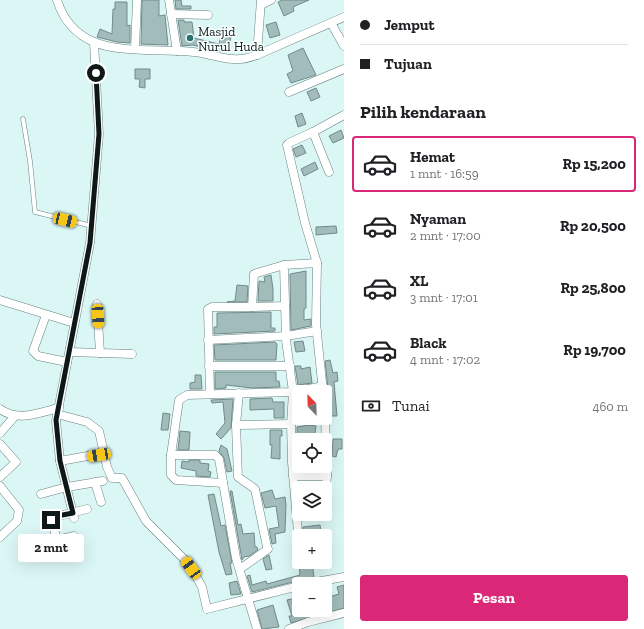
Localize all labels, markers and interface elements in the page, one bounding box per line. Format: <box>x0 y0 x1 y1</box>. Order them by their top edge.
text: Jemput <box>384 16 435 34</box>
place label: Masjid Nurul Huda <box>198 24 265 54</box>
marker: Masjid Nurul Huda <box>185 33 195 43</box>
text: Tujuan <box>384 55 432 73</box>
route start <box>87 64 105 82</box>
text: Pilih kendaraan <box>360 101 486 123</box>
icon: car <box>362 146 398 182</box>
text: Hemat <box>410 148 455 166</box>
text: Rp 15,200 <box>563 155 626 173</box>
text: 1 mnt · 16:59 <box>410 166 479 181</box>
icon: car <box>362 208 398 244</box>
text: Nyaman <box>410 210 466 228</box>
car <box>52 211 78 229</box>
text: Rp 20,500 <box>560 217 626 235</box>
text: 2 mnt · 17:00 <box>410 228 481 243</box>
icon: car <box>362 270 398 306</box>
text: XL <box>410 272 428 290</box>
text: Rp 25,800 <box>560 279 626 297</box>
text: 3 mnt · 17:01 <box>410 290 478 305</box>
car <box>91 304 105 328</box>
icon: car <box>362 332 398 368</box>
text: Black <box>410 334 447 352</box>
text: Rp 19,700 <box>563 341 626 359</box>
text: 4 mnt · 17:02 <box>410 352 480 367</box>
north arrow <box>292 385 332 425</box>
map controls <box>292 385 332 617</box>
icon: cash <box>360 395 382 417</box>
text: Tunai <box>392 397 430 415</box>
text: 460 m <box>592 399 628 414</box>
button: locate <box>292 433 332 473</box>
car <box>86 447 112 463</box>
button: layers <box>292 481 332 521</box>
route end <box>42 511 60 529</box>
button: + <box>292 529 332 569</box>
callout: 2 mnt <box>18 534 84 562</box>
text: 2 mnt <box>34 540 68 555</box>
car <box>179 555 203 581</box>
button: Pesan <box>360 575 628 621</box>
button: − <box>292 577 332 617</box>

